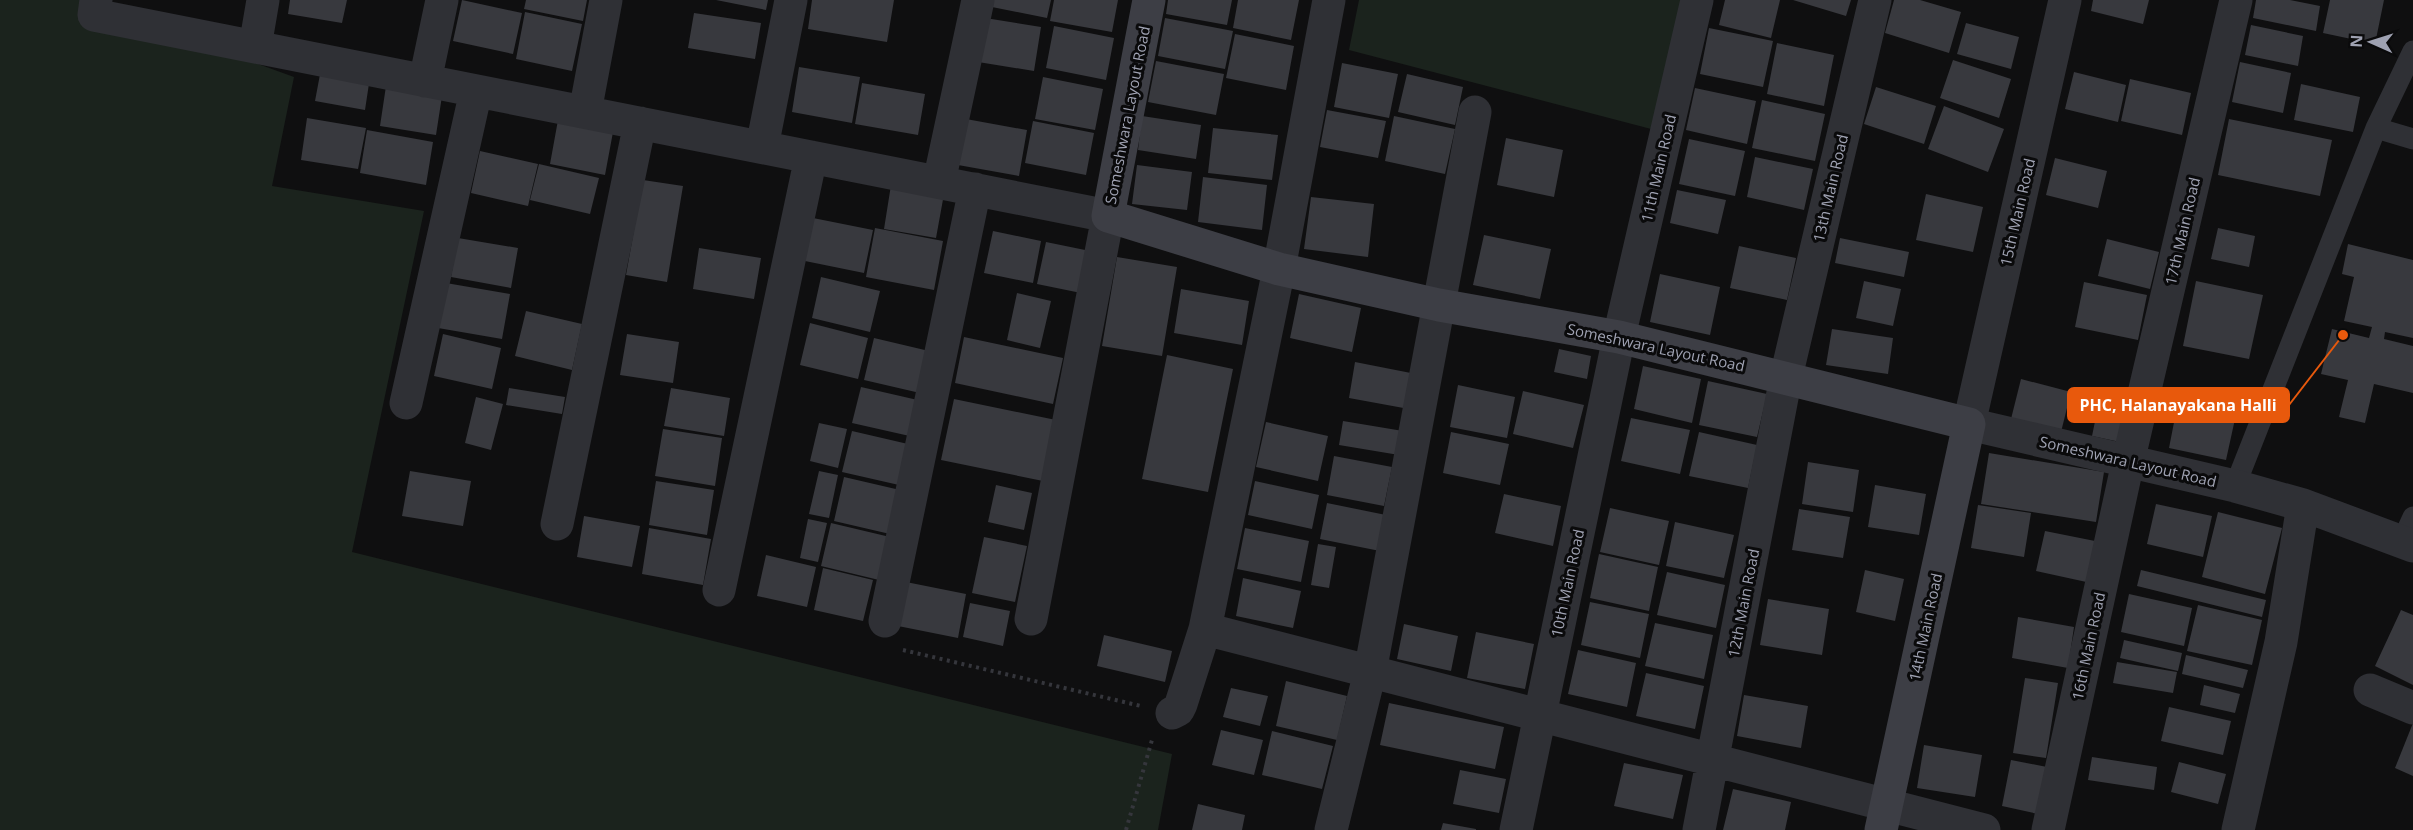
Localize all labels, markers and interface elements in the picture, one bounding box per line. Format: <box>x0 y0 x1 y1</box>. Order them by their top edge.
north arrow <box>2341 12 2401 72</box>
street label: Someshwara Layout Road <box>1100 24 1154 206</box>
text: N <box>2345 34 2367 48</box>
street label: 11th Main Road <box>1636 112 1680 224</box>
street label: 13th Main Road <box>1808 132 1852 244</box>
street label: 15th Main Road <box>1995 156 2039 268</box>
street label: 17th Main Road <box>2160 175 2204 287</box>
street label: Someshwara Layout Road <box>1565 318 1747 376</box>
callout: PHC, Halanayakana Halli <box>2068 388 2289 422</box>
text: PHC, Halanayakana Halli <box>2079 394 2277 416</box>
street label: Someshwara Layout Road <box>2037 431 2219 491</box>
street label: 10th Main Road <box>1546 527 1588 639</box>
street label: 12th Main Road <box>1723 547 1763 659</box>
street label: 14th Main Road <box>1904 571 1946 683</box>
street label: 16th Main Road <box>2067 590 2109 702</box>

